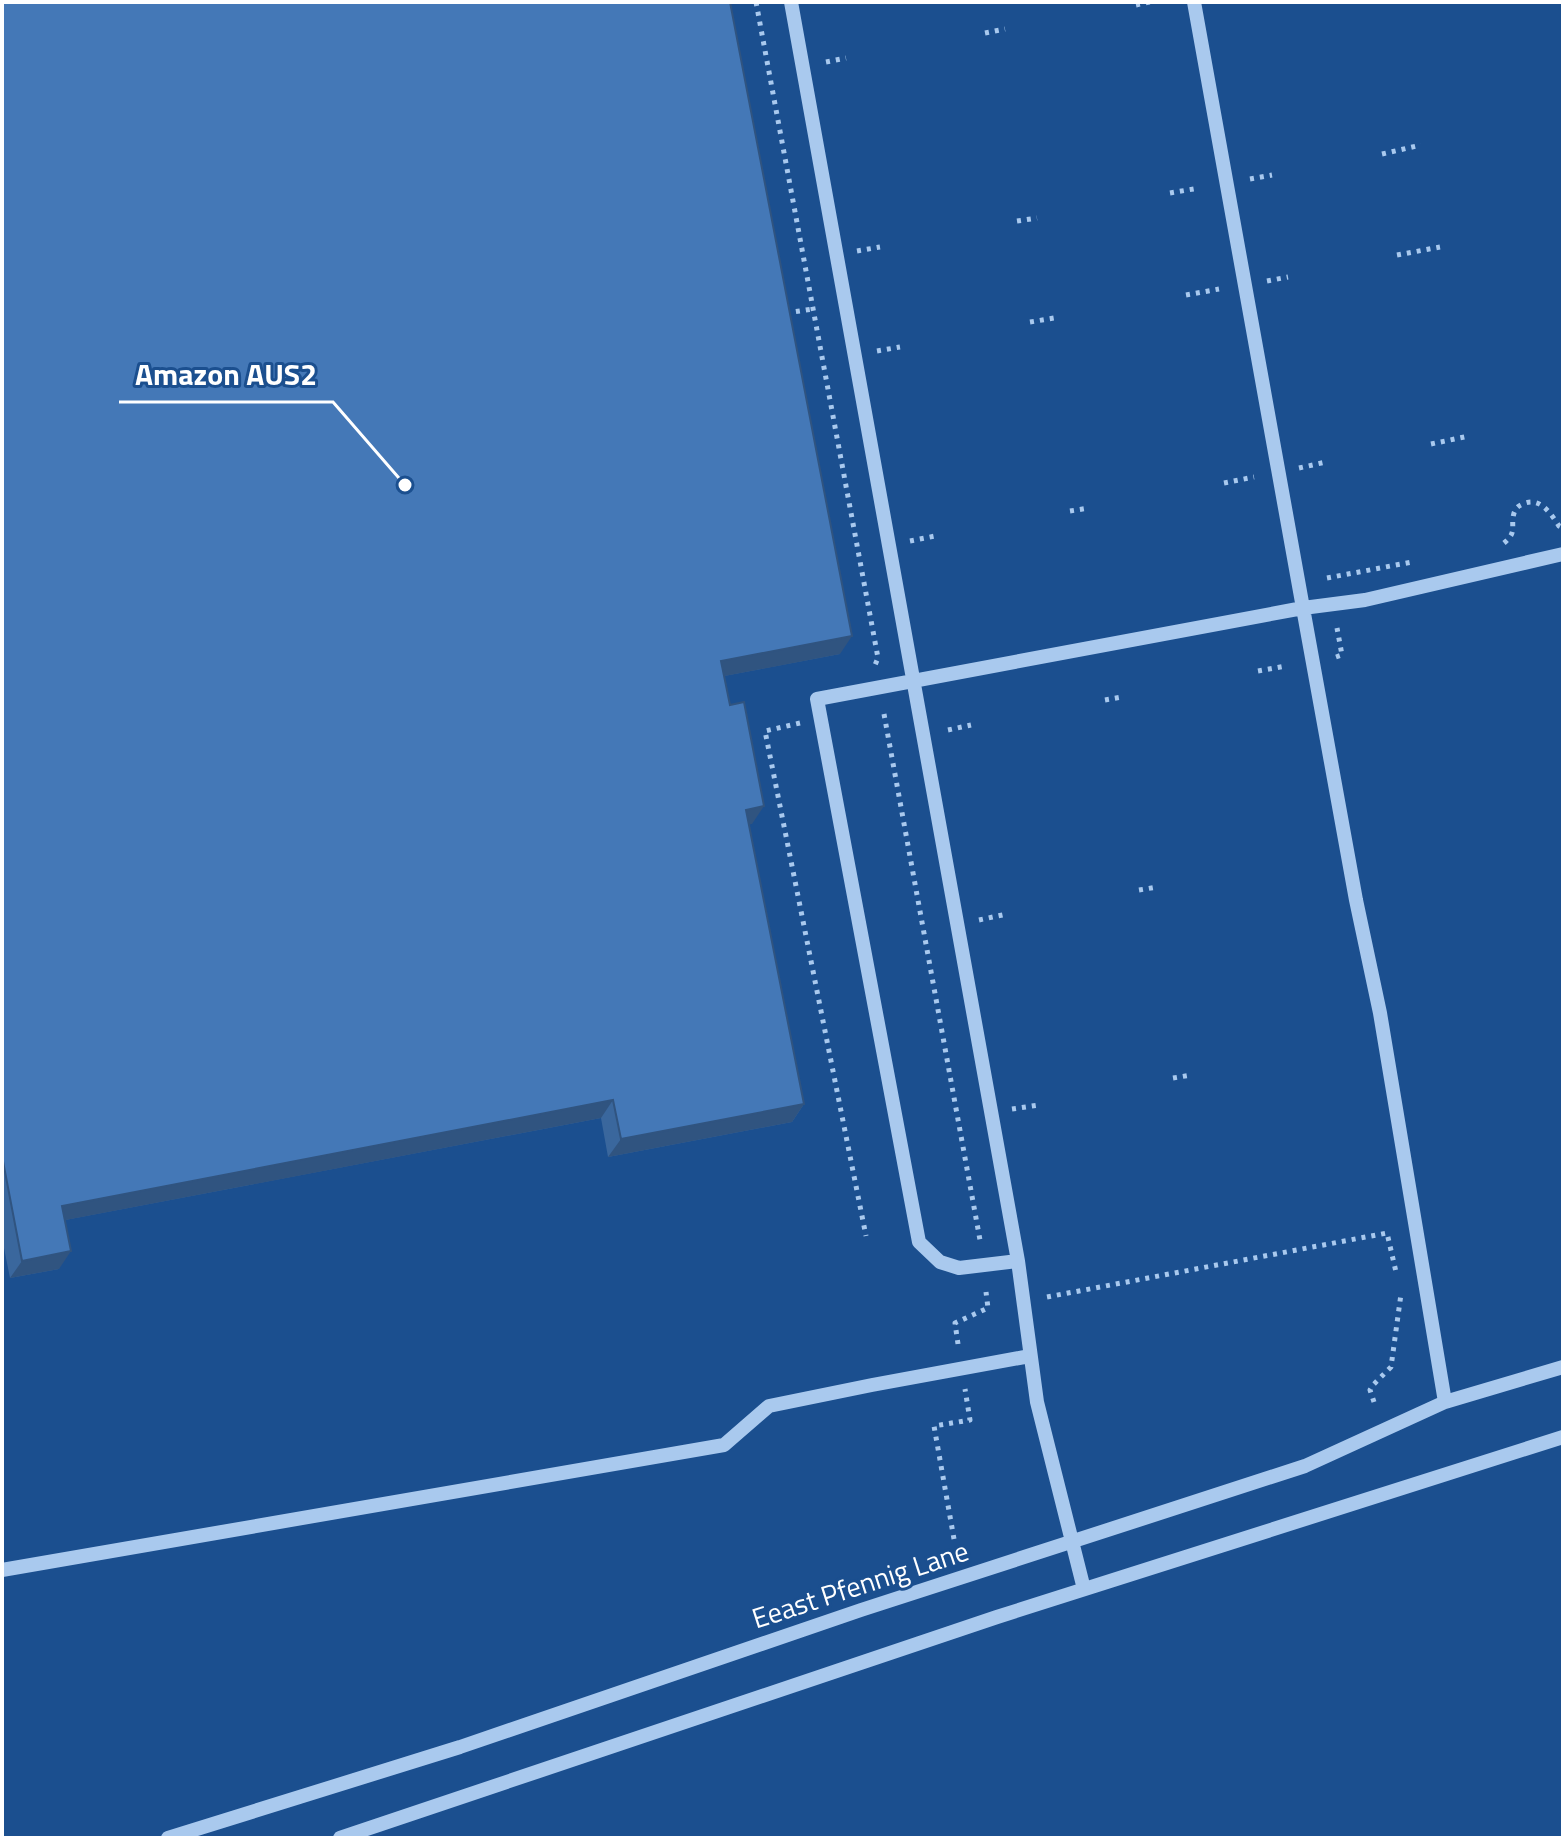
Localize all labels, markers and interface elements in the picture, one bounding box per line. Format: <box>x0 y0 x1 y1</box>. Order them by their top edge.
callout: Amazon AUS2 <box>119 348 333 402</box>
text: Amazon AUS2 <box>135 351 317 397</box>
street label: Eeast Pfennig Lane <box>746 1529 974 1639</box>

